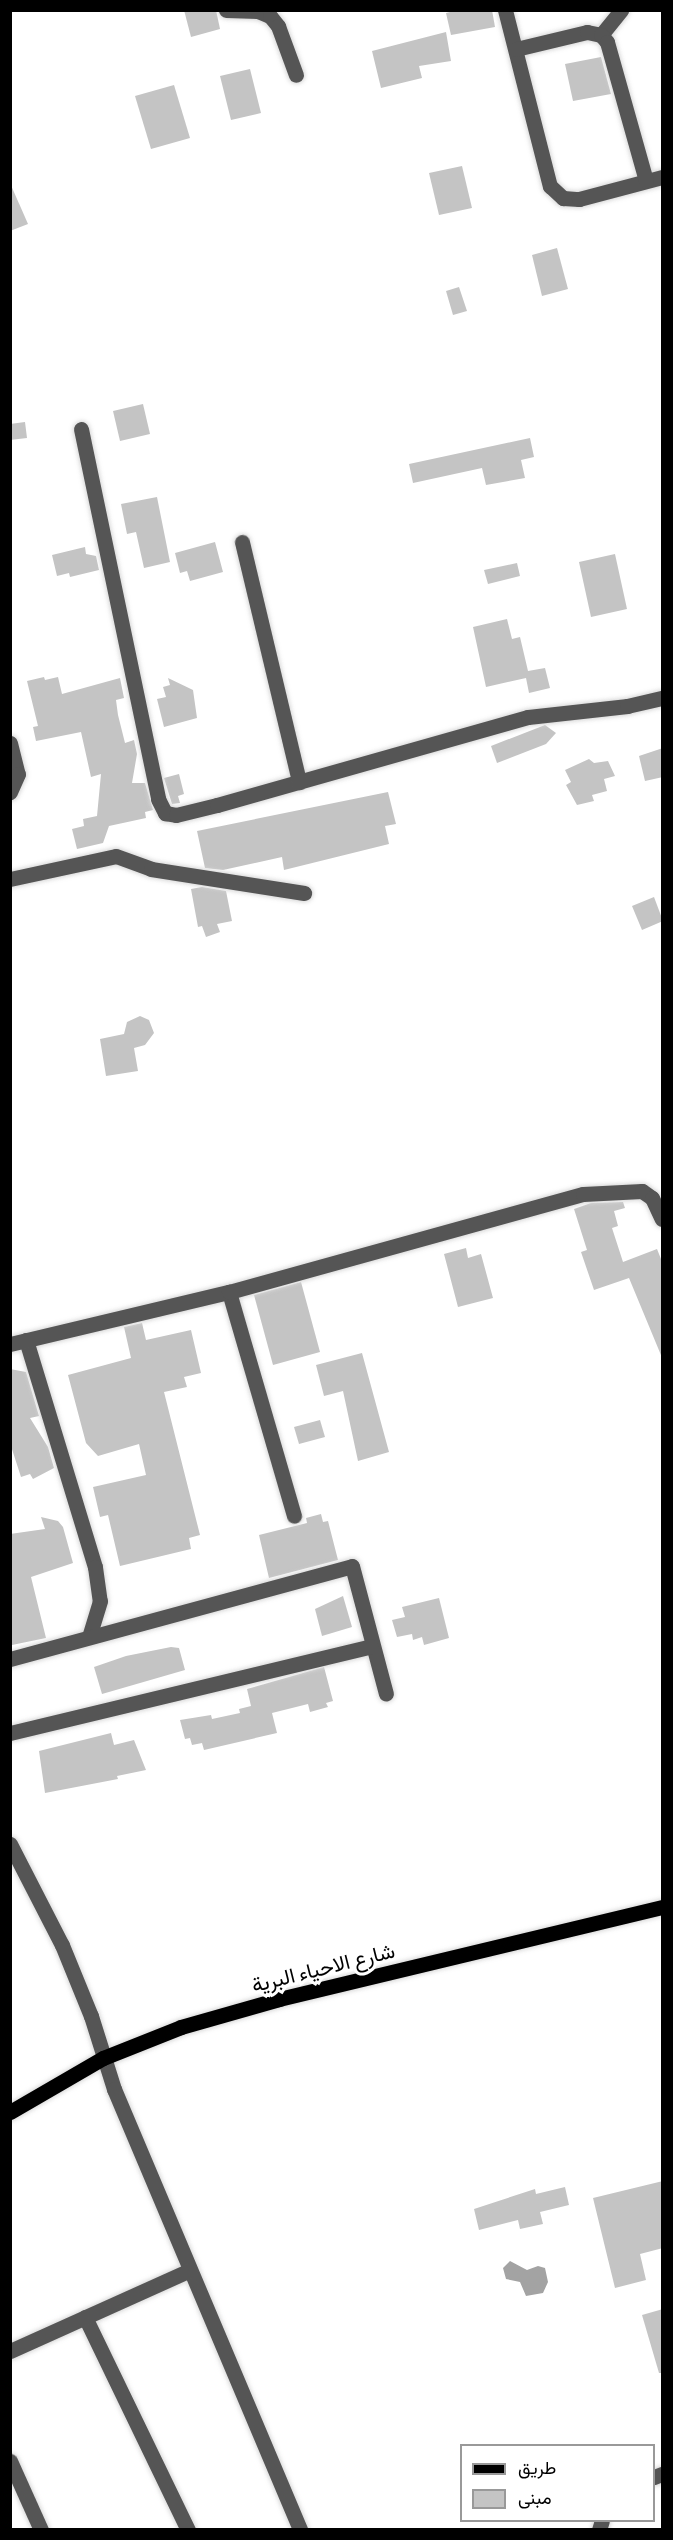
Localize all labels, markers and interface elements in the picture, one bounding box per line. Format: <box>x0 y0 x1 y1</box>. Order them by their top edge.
street label: شارع الاحياء البرية <box>249 1937 397 1997</box>
legend <box>460 2444 655 2522</box>
text: طريق <box>518 2455 556 2479</box>
text: مبنى <box>518 2485 552 2509</box>

